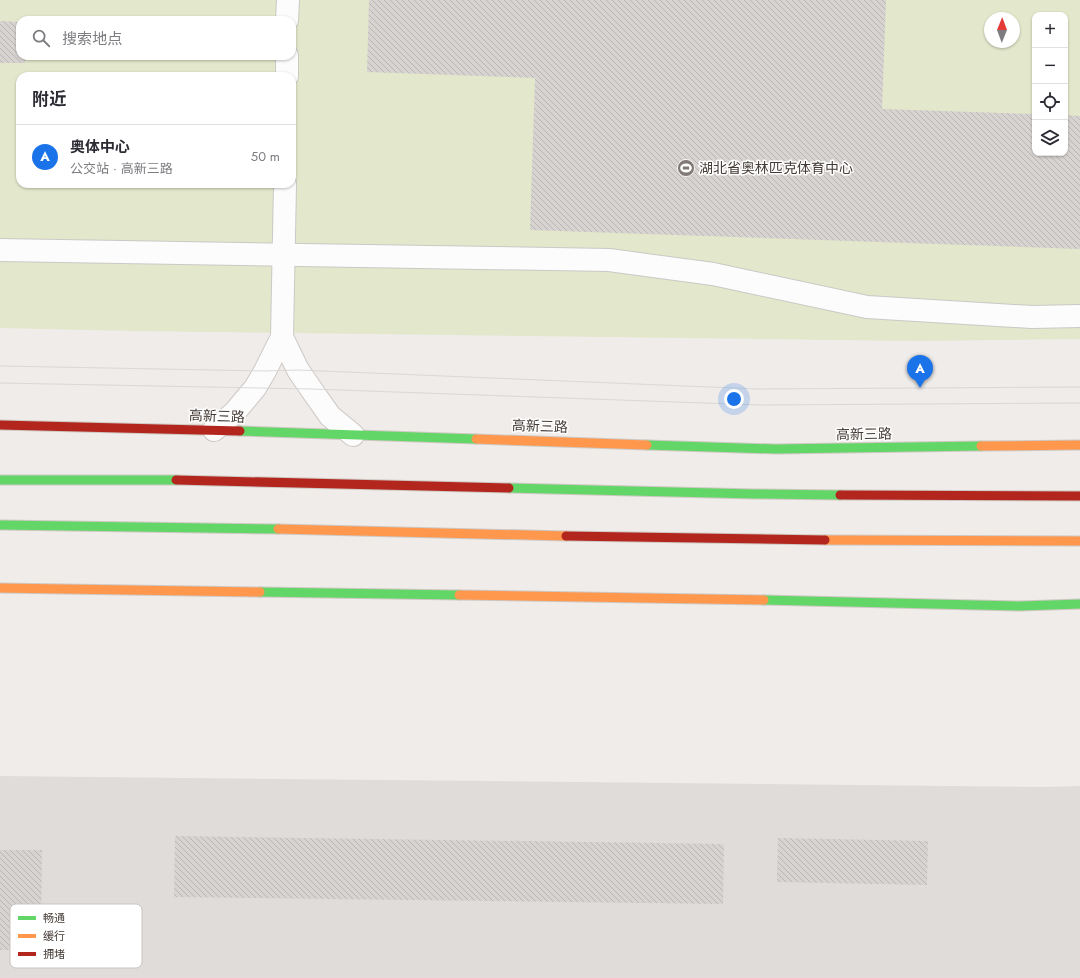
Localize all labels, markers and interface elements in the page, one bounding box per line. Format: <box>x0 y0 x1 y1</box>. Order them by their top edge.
north arrow <box>984 12 1020 48</box>
map controls <box>1032 12 1068 156</box>
button: + <box>1032 12 1068 48</box>
search box <box>16 16 296 60</box>
icon: search <box>30 27 52 49</box>
text: 搜索地点 <box>62 28 122 50</box>
button: − <box>1032 48 1068 84</box>
button: locate <box>1032 84 1068 120</box>
text: 附近 <box>32 87 66 111</box>
button: layers <box>1032 120 1068 156</box>
text: 奥体中心 <box>70 136 130 158</box>
text: A <box>40 147 50 166</box>
text: 50 m <box>251 147 280 166</box>
sports icon: 湖北省奥林匹克体育中心 <box>676 158 696 178</box>
place label: 湖北省奥林匹克体育中心 <box>699 158 853 178</box>
text: 公交站 · 高新三路 <box>70 159 173 178</box>
pin: A <box>907 355 933 388</box>
your location <box>724 389 744 409</box>
street label: 高新三路 <box>189 405 245 427</box>
street label: 高新三路 <box>512 415 568 437</box>
street label: 高新三路 <box>836 424 892 444</box>
legend <box>10 904 142 968</box>
text: 畅通 <box>43 910 65 926</box>
text: 缓行 <box>43 928 65 944</box>
text: 拥堵 <box>43 946 65 962</box>

